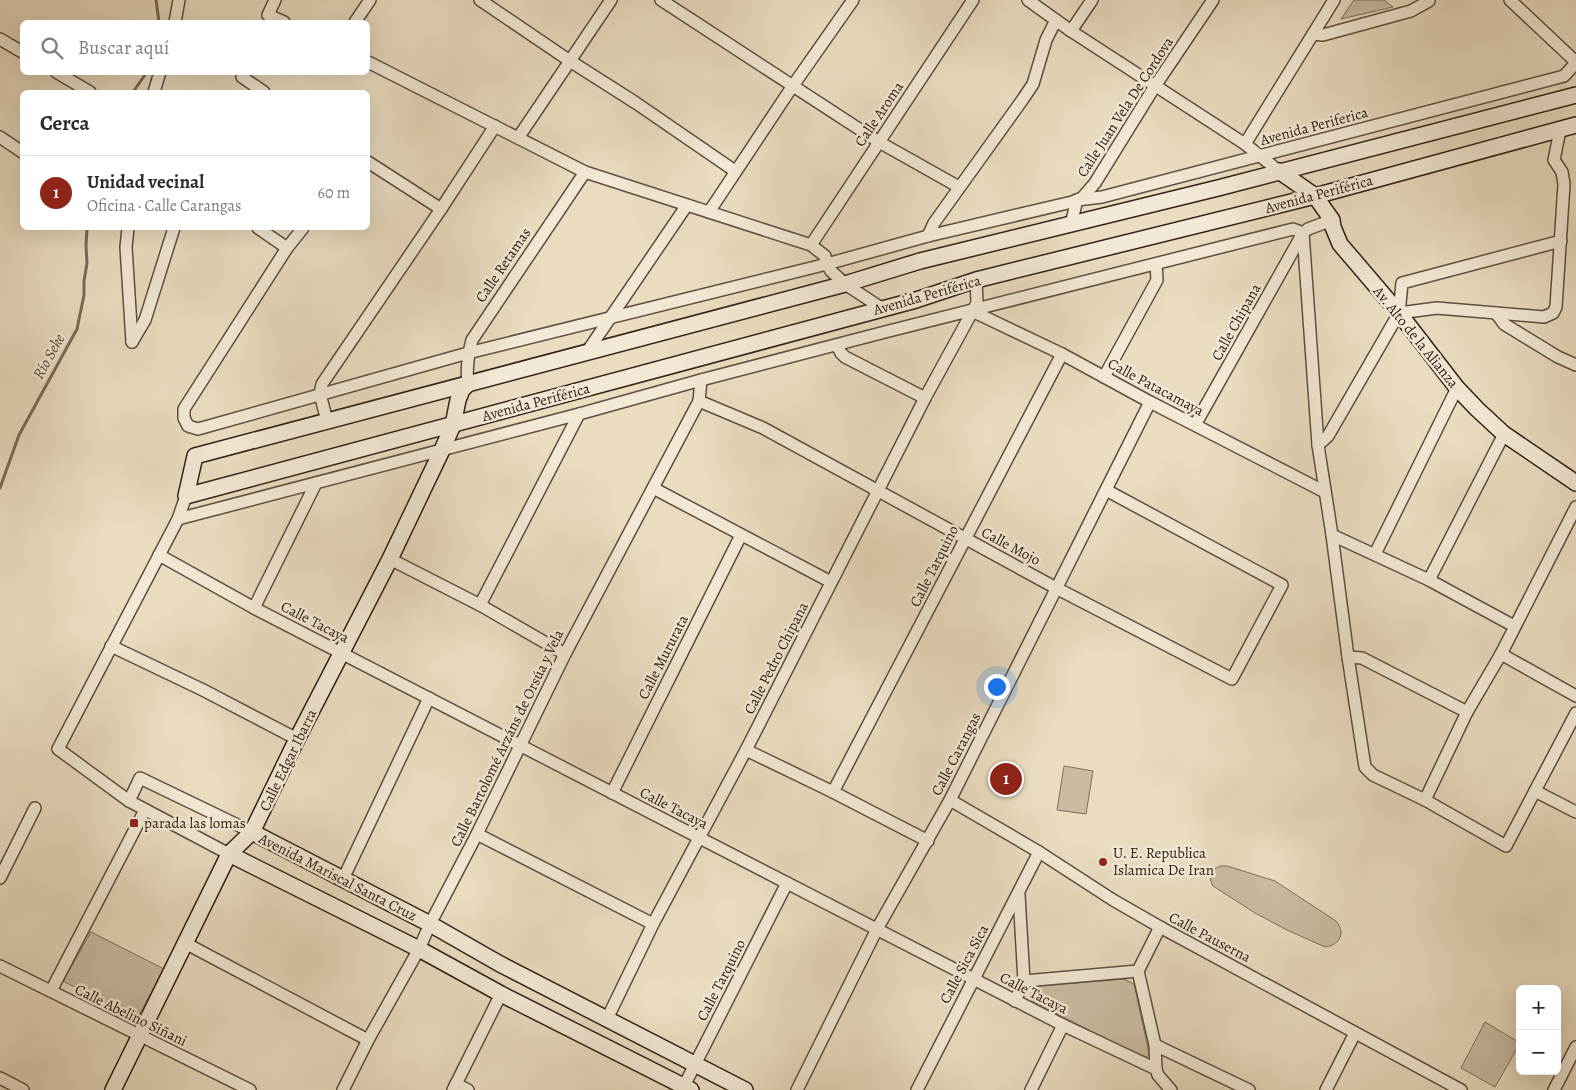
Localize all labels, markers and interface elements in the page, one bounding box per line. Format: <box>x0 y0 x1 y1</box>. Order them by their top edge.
search box <box>20 20 370 75</box>
street label: Calle Juan Vela De Cordova <box>1072 33 1178 181</box>
icon: search <box>38 34 66 62</box>
text: Buscar aquí <box>78 35 169 61</box>
street label: Calle Aroma <box>850 78 908 150</box>
street label: Avenida Periferica <box>1257 102 1370 150</box>
text: Cerca <box>40 109 90 137</box>
text: Unidad vecinal <box>87 169 204 195</box>
street label: Avenida Periférica <box>1262 170 1375 218</box>
text: 1 <box>53 182 59 204</box>
text: 60 m <box>318 182 350 204</box>
text: Oficina · Calle Carangas <box>87 195 241 217</box>
street label: Calle Retamas <box>471 224 535 306</box>
street label: Avenida Periférica <box>870 270 983 320</box>
street label: Calle Chipana <box>1207 280 1265 364</box>
street label: Av. Alto de la Alianza <box>1368 281 1463 392</box>
water label: Río Seke <box>27 330 70 383</box>
street label: Calle Patacamaya <box>1104 353 1208 421</box>
street label: Avenida Periférica <box>479 378 592 426</box>
street label: Calle Tarquino <box>905 522 963 610</box>
street label: Calle Mojo <box>978 522 1044 570</box>
street label: Calle Tacaya <box>277 596 353 648</box>
street label: Calle Pedro Chipana <box>739 598 813 718</box>
street label: Calle Mururata <box>633 611 693 703</box>
street label: Calle Bartolomé Arzáns de Orsúa y Vela <box>446 626 568 850</box>
your location <box>984 674 1010 700</box>
street label: Calle Edgar Ibarra <box>255 706 321 814</box>
street label: Calle Carangas <box>926 709 986 799</box>
pin: 1 <box>990 760 1022 798</box>
street label: Calle Tacaya <box>636 782 712 834</box>
place label: parada las lomas <box>144 813 246 833</box>
marker: parada las lomas <box>128 817 140 829</box>
street label: Avenida Mariscal Santa Cruz <box>255 828 421 926</box>
place label: U. E. Republica Islamica De Iran <box>1113 843 1214 880</box>
marker: U. E. Republica Islamica De Iran <box>1097 856 1109 868</box>
street label: Calle Pauserna <box>1165 907 1255 967</box>
street label: Calle Sica Sica <box>935 921 993 1007</box>
street label: Calle Tarquino <box>692 936 750 1024</box>
street label: Calle Tacaya <box>996 967 1072 1019</box>
street label: Calle Abelino Siñani <box>71 979 191 1051</box>
map controls <box>1516 985 1561 1075</box>
button: + <box>1516 985 1561 1030</box>
button: − <box>1516 1030 1561 1075</box>

